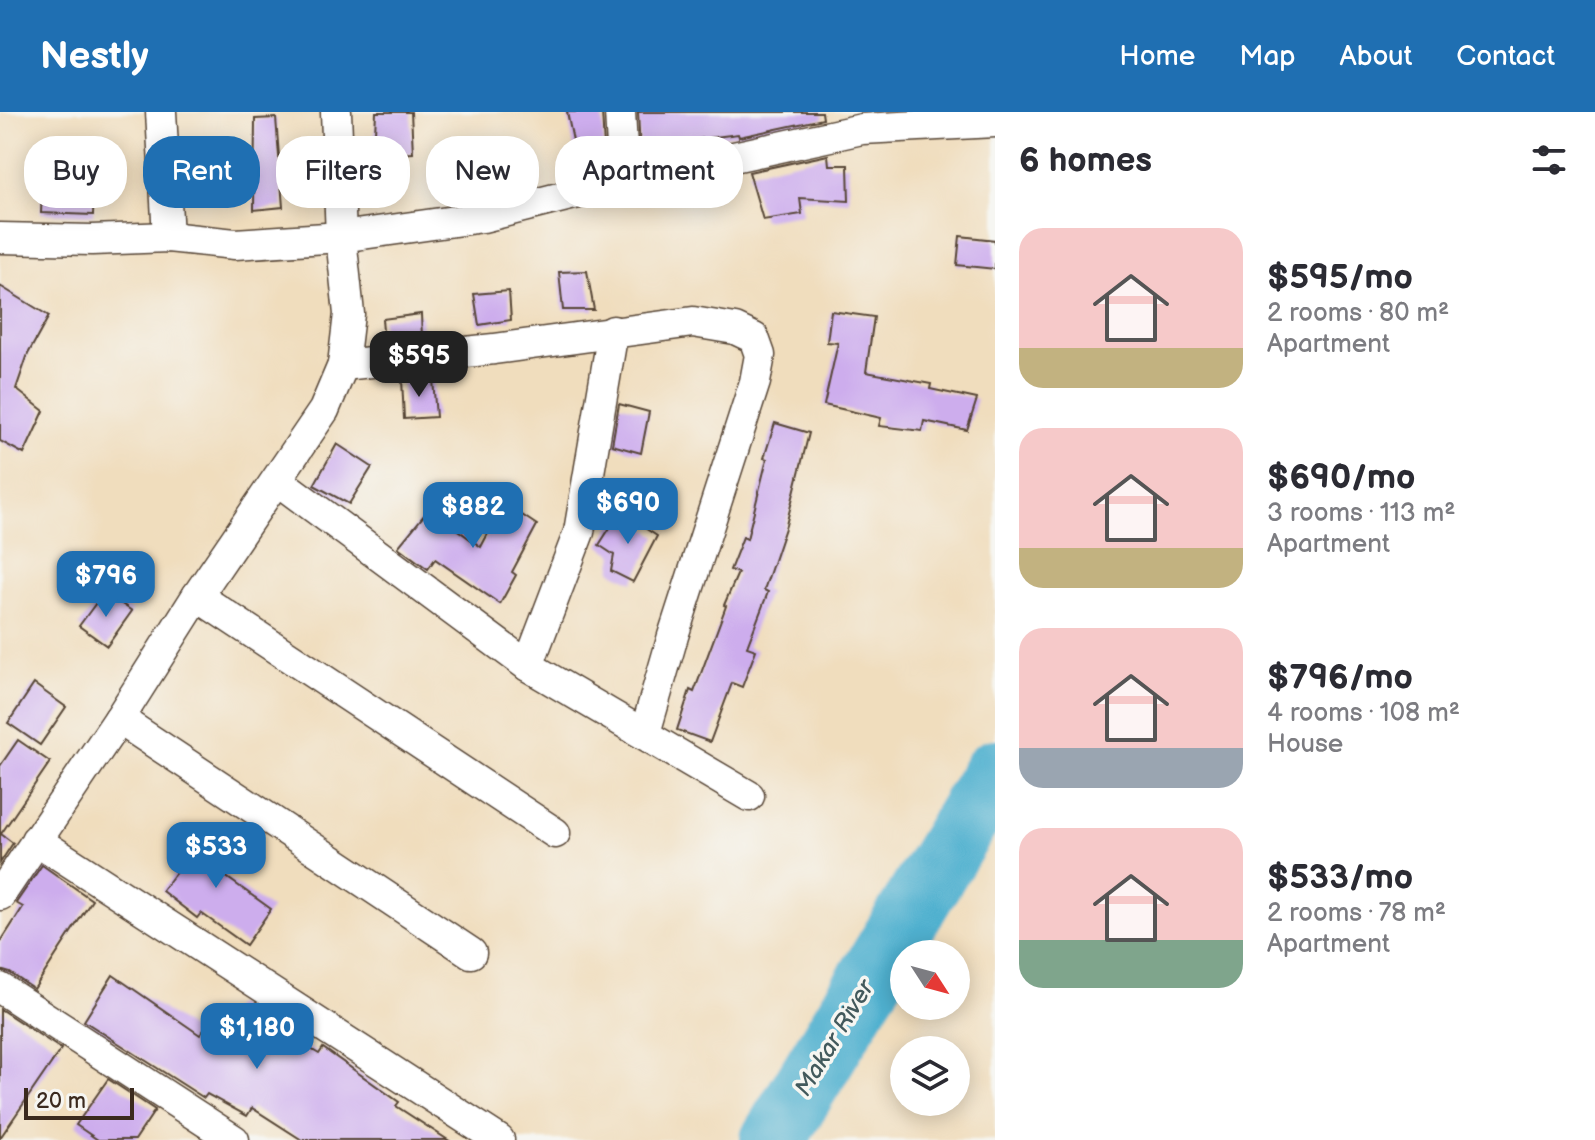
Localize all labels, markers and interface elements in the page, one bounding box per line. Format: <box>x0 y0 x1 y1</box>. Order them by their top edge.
text: Nestly <box>40 34 149 79</box>
text: Home <box>1119 40 1195 73</box>
text: Map <box>1239 40 1296 73</box>
text: About <box>1340 40 1412 73</box>
text: Contact <box>1456 40 1555 73</box>
chip: Buy <box>24 136 127 208</box>
chip: Rent <box>143 136 260 208</box>
chip: Filters <box>276 136 410 208</box>
chip: New <box>426 136 539 208</box>
chip: Apartment <box>555 136 743 208</box>
icon: filters <box>1527 138 1571 182</box>
text: 6 homes <box>1019 140 1152 181</box>
text: $595/mo <box>1267 257 1413 298</box>
icon: home <box>1083 260 1179 356</box>
text: 2 rooms · 80 m² <box>1267 298 1449 329</box>
text: Apartment <box>1267 329 1390 360</box>
pin: $595 <box>372 331 466 399</box>
text: $595 <box>388 341 450 372</box>
text: $690/mo <box>1267 457 1415 498</box>
icon: home <box>1083 460 1179 556</box>
pin: $690 <box>581 478 675 546</box>
pin: $882 <box>426 482 520 550</box>
text: $690 <box>596 488 660 519</box>
text: $882 <box>441 492 505 523</box>
text: 3 rooms · 113 m² <box>1267 498 1456 529</box>
text: Apartment <box>1267 529 1390 560</box>
pin: $796 <box>59 551 153 619</box>
text: $796 <box>75 561 137 592</box>
text: $796/mo <box>1267 657 1413 698</box>
icon: home <box>1083 660 1179 756</box>
text: 4 rooms · 108 m² <box>1267 698 1460 729</box>
text: House <box>1267 729 1343 760</box>
pin: $533 <box>169 822 263 890</box>
text: $533 <box>185 832 247 863</box>
text: $533/mo <box>1267 857 1413 898</box>
icon: home <box>1083 860 1179 956</box>
text: 2 rooms · 78 m² <box>1267 898 1446 929</box>
text: Apartment <box>1267 929 1390 960</box>
north arrow <box>890 940 970 1020</box>
map controls <box>890 940 970 1116</box>
water label: Makar River <box>789 973 882 1101</box>
pin: $1,180 <box>192 1003 322 1071</box>
text: $1,180 <box>219 1013 295 1044</box>
button: layers <box>890 1036 970 1116</box>
scale bar <box>24 1084 134 1120</box>
text: 20 m <box>36 1088 86 1115</box>

